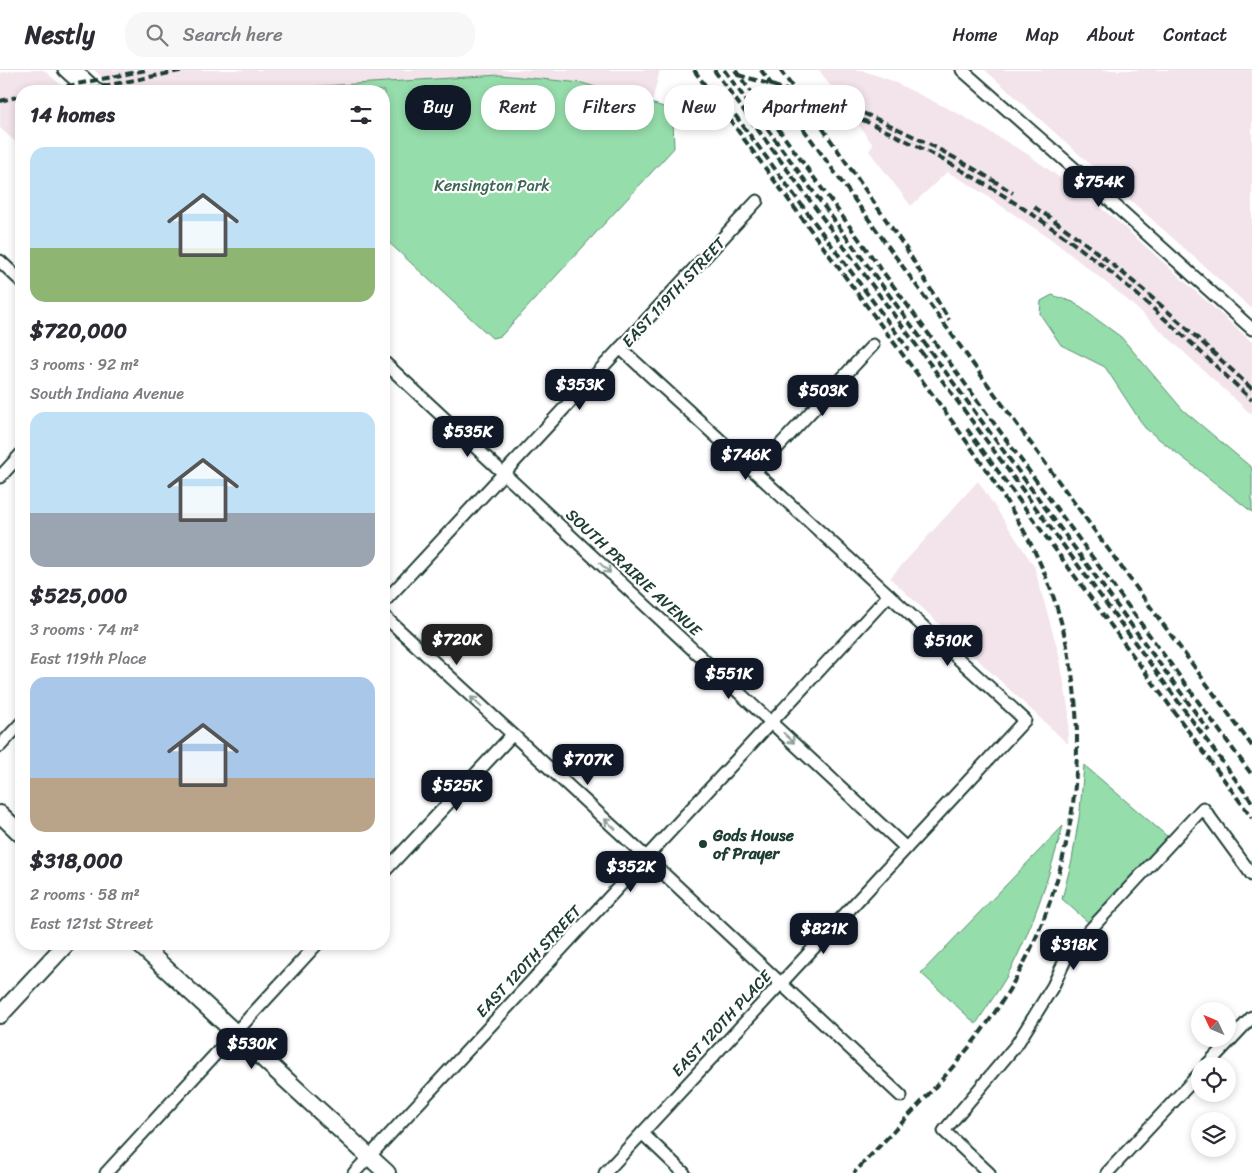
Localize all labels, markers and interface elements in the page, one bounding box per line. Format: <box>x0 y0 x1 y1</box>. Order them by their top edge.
search box <box>125 12 475 57</box>
text: Nestly <box>25 14 95 56</box>
text: Search here <box>183 18 283 51</box>
text: Home <box>953 19 998 51</box>
text: Map <box>1026 19 1059 51</box>
text: About <box>1087 19 1135 51</box>
text: Contact <box>1163 19 1227 51</box>
icon: search <box>143 21 171 49</box>
chip: Buy <box>405 85 471 130</box>
chip: Rent <box>481 85 555 130</box>
chip: Filters <box>565 85 654 130</box>
chip: New <box>664 85 734 130</box>
chip: Apartment <box>744 85 865 130</box>
text: 14 homes <box>30 96 115 134</box>
icon: filters <box>347 101 375 129</box>
pin: $754K <box>1064 166 1134 208</box>
text: $754K <box>1074 167 1124 196</box>
park label: Kensington Park <box>434 171 550 200</box>
icon: home <box>158 180 248 270</box>
street label: EAST 119TH STREET <box>614 229 734 354</box>
text: $720,000 <box>30 312 127 350</box>
text: 3 rooms · 92 m² <box>30 350 139 379</box>
pin: $353K <box>545 368 615 411</box>
text: $353K <box>556 370 604 399</box>
pin: $503K <box>788 374 858 417</box>
text: $503K <box>798 376 848 405</box>
text: South Indiana Avenue <box>30 379 184 408</box>
pin: $535K <box>433 416 503 458</box>
text: $535K <box>444 417 492 446</box>
pin: $746K <box>711 438 781 481</box>
text: $746K <box>722 440 770 469</box>
icon: home <box>158 445 248 535</box>
street label: SOUTH PRAIRIE AVENUE <box>559 501 709 644</box>
one-way arrow <box>599 562 612 574</box>
text: $525,000 <box>30 577 127 615</box>
text: 3 rooms · 74 m² <box>30 615 139 644</box>
pin: $720K <box>422 624 492 666</box>
pin: $510K <box>913 624 983 667</box>
text: $720K <box>433 625 481 654</box>
text: $510K <box>924 626 972 655</box>
text: East 119th Place <box>30 644 146 673</box>
pin: $551K <box>694 658 764 700</box>
text: $551K <box>706 659 752 688</box>
one-way arrow <box>469 696 482 708</box>
icon: home <box>158 710 248 800</box>
one-way arrow <box>782 732 795 744</box>
pin: $707K <box>553 744 623 786</box>
text: $707K <box>564 745 612 774</box>
pin: $525K <box>422 770 492 812</box>
text: $525K <box>432 771 482 800</box>
one-way arrow <box>603 818 616 830</box>
place label: Gods House of Prayer <box>712 821 795 868</box>
marker: Gods House of Prayer <box>697 838 709 850</box>
text: $318,000 <box>30 842 123 880</box>
pin: $352K <box>596 850 666 893</box>
text: $352K <box>607 852 655 881</box>
text: 2 rooms · 58 m² <box>30 880 140 909</box>
street label: EAST 120TH STREET <box>468 897 590 1024</box>
text: East 121st Street <box>30 909 153 938</box>
pin: $821K <box>789 912 859 955</box>
text: $821K <box>801 914 847 943</box>
pin: $318K <box>1039 928 1109 971</box>
text: $318K <box>1051 930 1097 959</box>
street label: EAST 120TH PLACE <box>664 962 780 1084</box>
north arrow <box>1191 1002 1236 1048</box>
map controls <box>1191 1002 1236 1157</box>
pin: $530K <box>217 1028 287 1070</box>
text: $530K <box>227 1029 277 1058</box>
button: locate <box>1191 1057 1236 1102</box>
button: layers <box>1191 1112 1236 1157</box>

